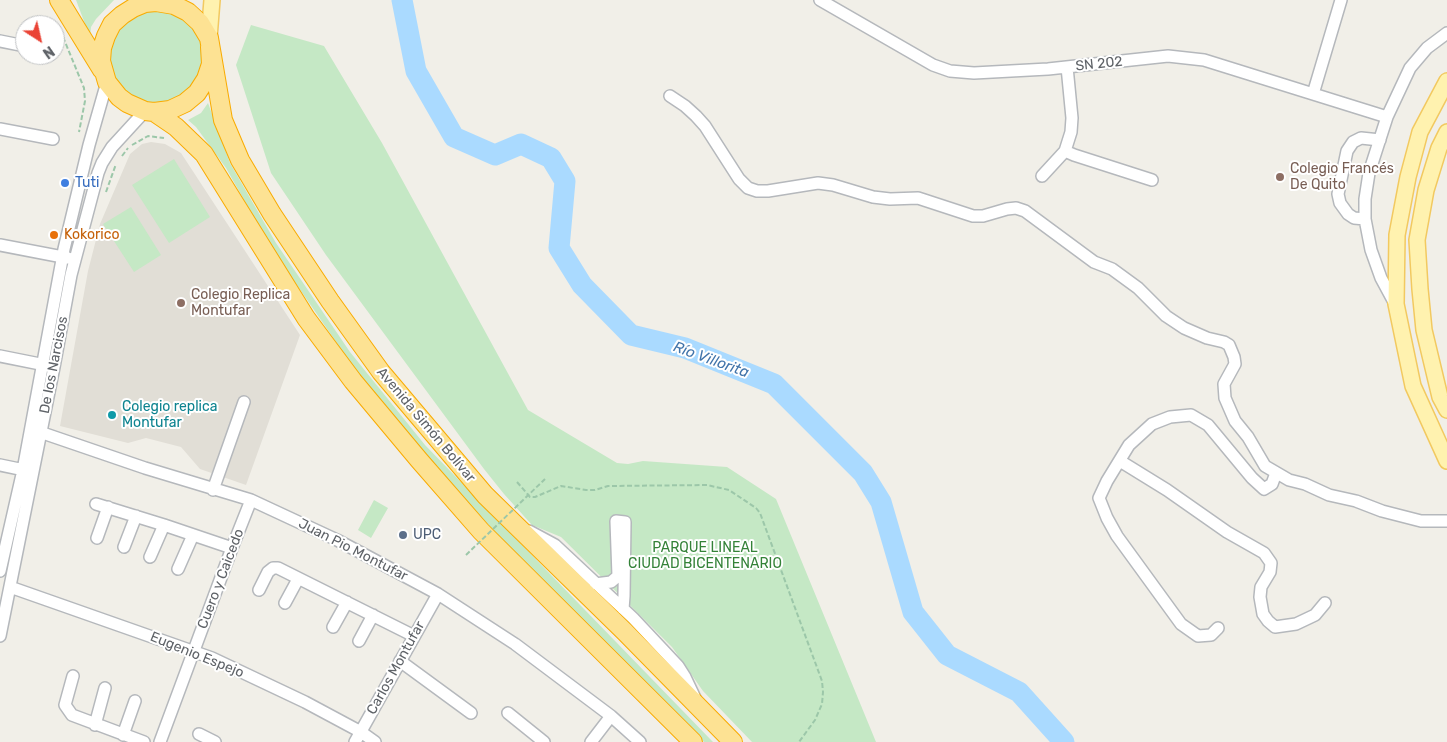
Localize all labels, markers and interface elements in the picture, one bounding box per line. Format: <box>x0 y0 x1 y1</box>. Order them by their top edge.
north arrow <box>15 15 65 65</box>
text: N <box>39 42 57 62</box>
street label: SN 202 <box>1075 53 1123 75</box>
place label: Colegio Francés De Quito <box>1290 161 1394 193</box>
marker: Colegio Francés De Quito <box>1274 171 1286 183</box>
place label: Tuti <box>75 175 99 191</box>
marker: Tuti <box>59 177 71 189</box>
place label: Kokorico <box>64 227 119 243</box>
marker: Kokorico <box>48 229 60 241</box>
place label: Colegio Replica Montufar <box>191 287 290 320</box>
marker: Colegio Replica Montufar <box>175 297 187 309</box>
street label: De los Narcisos <box>36 315 72 415</box>
water label: Río Villorita <box>671 338 751 382</box>
street label: Avenida Simón Bolívar <box>373 364 479 486</box>
place label: Colegio replica Montufar <box>122 399 217 432</box>
marker: Colegio replica Montufar <box>106 409 118 421</box>
street label: Juan Pio Montufar <box>296 515 410 585</box>
street label: Cuero y Caicedo <box>194 527 248 631</box>
place label: UPC <box>413 527 441 543</box>
marker: UPC <box>397 529 409 541</box>
park label: PARQUE LINEAL CIUDAD BICENTENARIO <box>628 540 782 572</box>
street label: Carlos Montufar <box>363 618 429 718</box>
street label: Eugenio Espejo <box>148 629 246 681</box>

